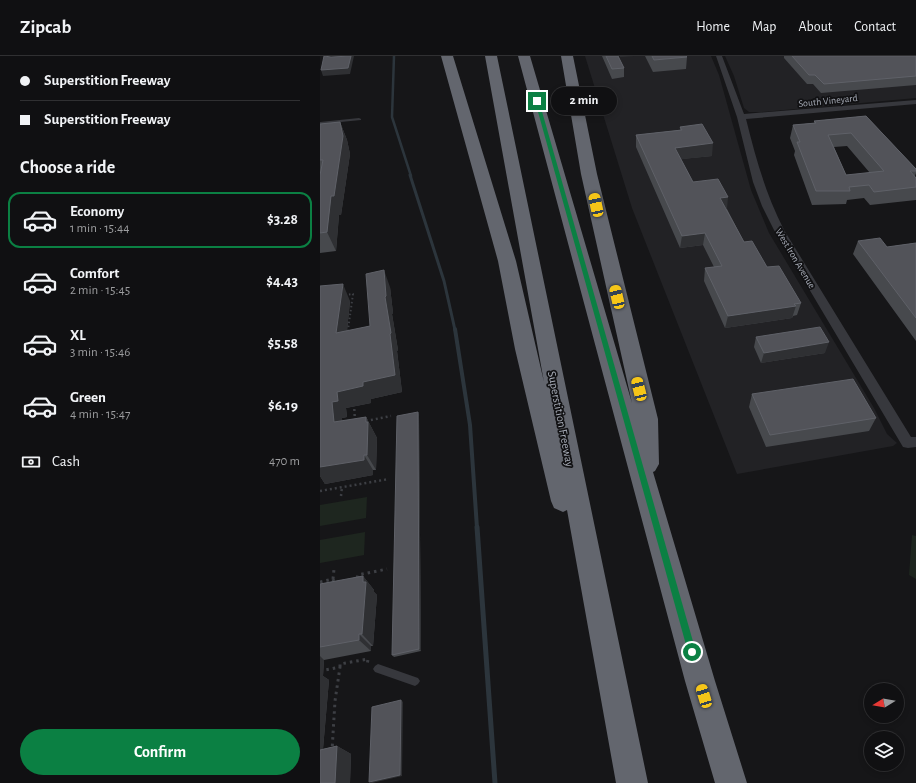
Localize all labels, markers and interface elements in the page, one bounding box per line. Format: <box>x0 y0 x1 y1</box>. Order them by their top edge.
text: Zipcab <box>20 18 71 37</box>
text: Home <box>696 20 730 34</box>
text: Map <box>752 20 776 34</box>
text: About <box>798 20 832 34</box>
text: Contact <box>854 20 896 34</box>
text: Superstition Freeway <box>44 73 171 88</box>
callout: 2 min <box>551 87 617 115</box>
route end <box>528 92 546 110</box>
street label: South Vineyard <box>798 93 858 109</box>
text: 2 min <box>570 94 598 107</box>
text: Superstition Freeway <box>44 112 171 127</box>
text: Choose a ride <box>20 159 115 177</box>
car <box>588 192 604 218</box>
icon: car <box>22 202 58 238</box>
text: Economy <box>70 204 124 219</box>
text: $3.28 <box>267 212 298 227</box>
text: 1 min · 15:44 <box>70 222 130 235</box>
street label: West Iron Avenue <box>773 227 817 291</box>
icon: car <box>22 264 58 300</box>
text: Comfort <box>70 266 119 281</box>
text: $4.43 <box>266 274 298 289</box>
text: 2 min · 15:45 <box>70 284 130 297</box>
car <box>608 284 626 310</box>
icon: car <box>22 326 58 362</box>
text: XL <box>70 328 86 343</box>
text: $5.58 <box>267 336 298 351</box>
text: 3 min · 15:46 <box>70 346 130 359</box>
street label: Superstition Freeway <box>545 370 576 468</box>
car <box>630 376 648 402</box>
icon: car <box>22 388 58 424</box>
text: Green <box>70 390 106 405</box>
text: $6.19 <box>268 398 298 413</box>
text: 4 min · 15:47 <box>70 408 130 421</box>
icon: cash <box>20 451 42 473</box>
text: Cash <box>52 454 80 469</box>
text: 470 m <box>269 455 300 468</box>
route start <box>683 643 701 661</box>
car <box>695 683 713 709</box>
north arrow <box>864 683 904 723</box>
map controls <box>864 683 904 771</box>
button: Confirm <box>20 729 300 775</box>
button: layers <box>864 731 904 771</box>

